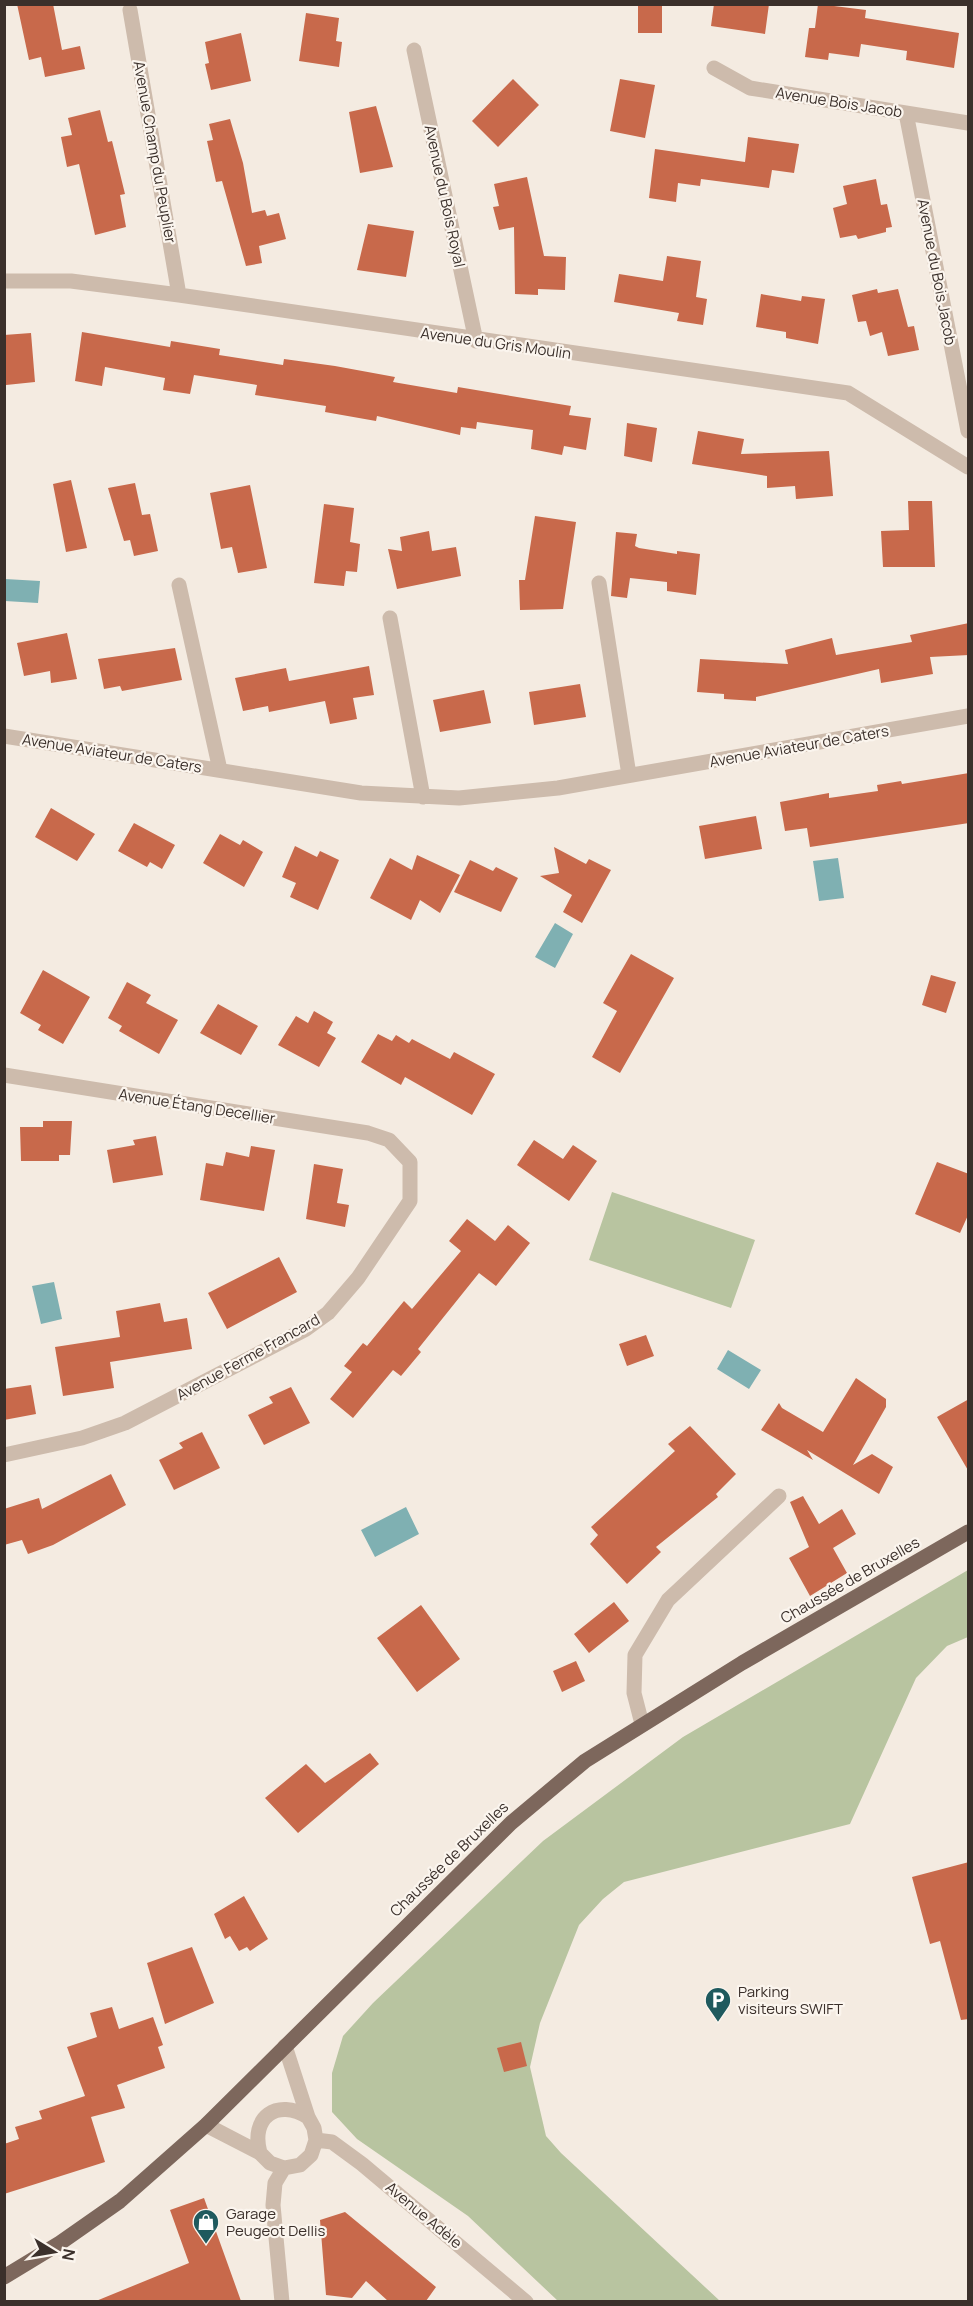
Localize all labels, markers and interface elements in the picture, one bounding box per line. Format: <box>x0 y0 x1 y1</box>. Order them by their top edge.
street label: Avenue Champ du Peuplier <box>129 59 181 245</box>
street label: Avenue Bois Jacob <box>774 82 904 122</box>
street label: Avenue du Bois Royal <box>420 123 470 269</box>
street label: Avenue du Bois Jacob <box>913 197 962 347</box>
street label: Avenue du Gris Moulin <box>419 322 573 364</box>
street label: Avenue Aviateur de Caters <box>708 720 890 772</box>
street label: Avenue Aviateur de Caters <box>21 728 203 778</box>
street label: Avenue Étang Decellier <box>117 1083 277 1129</box>
street label: Avenue Ferme Francard <box>173 1309 323 1405</box>
street label: Chaussée de Bruxelles <box>777 1532 923 1628</box>
street label: Chaussée de Bruxelles <box>385 1797 513 1921</box>
place label: Parking visiteurs SWIFT <box>738 1981 843 2019</box>
parking icon: Parking visiteurs SWIFT <box>703 1985 733 2023</box>
street label: Avenue Adèle <box>381 2177 467 2253</box>
place label: Garage Peugeot Dellis <box>226 2203 326 2241</box>
shop icon: Garage Peugeot Dellis <box>191 2207 221 2245</box>
north arrow <box>24 2222 84 2282</box>
text: N <box>57 2247 81 2263</box>

